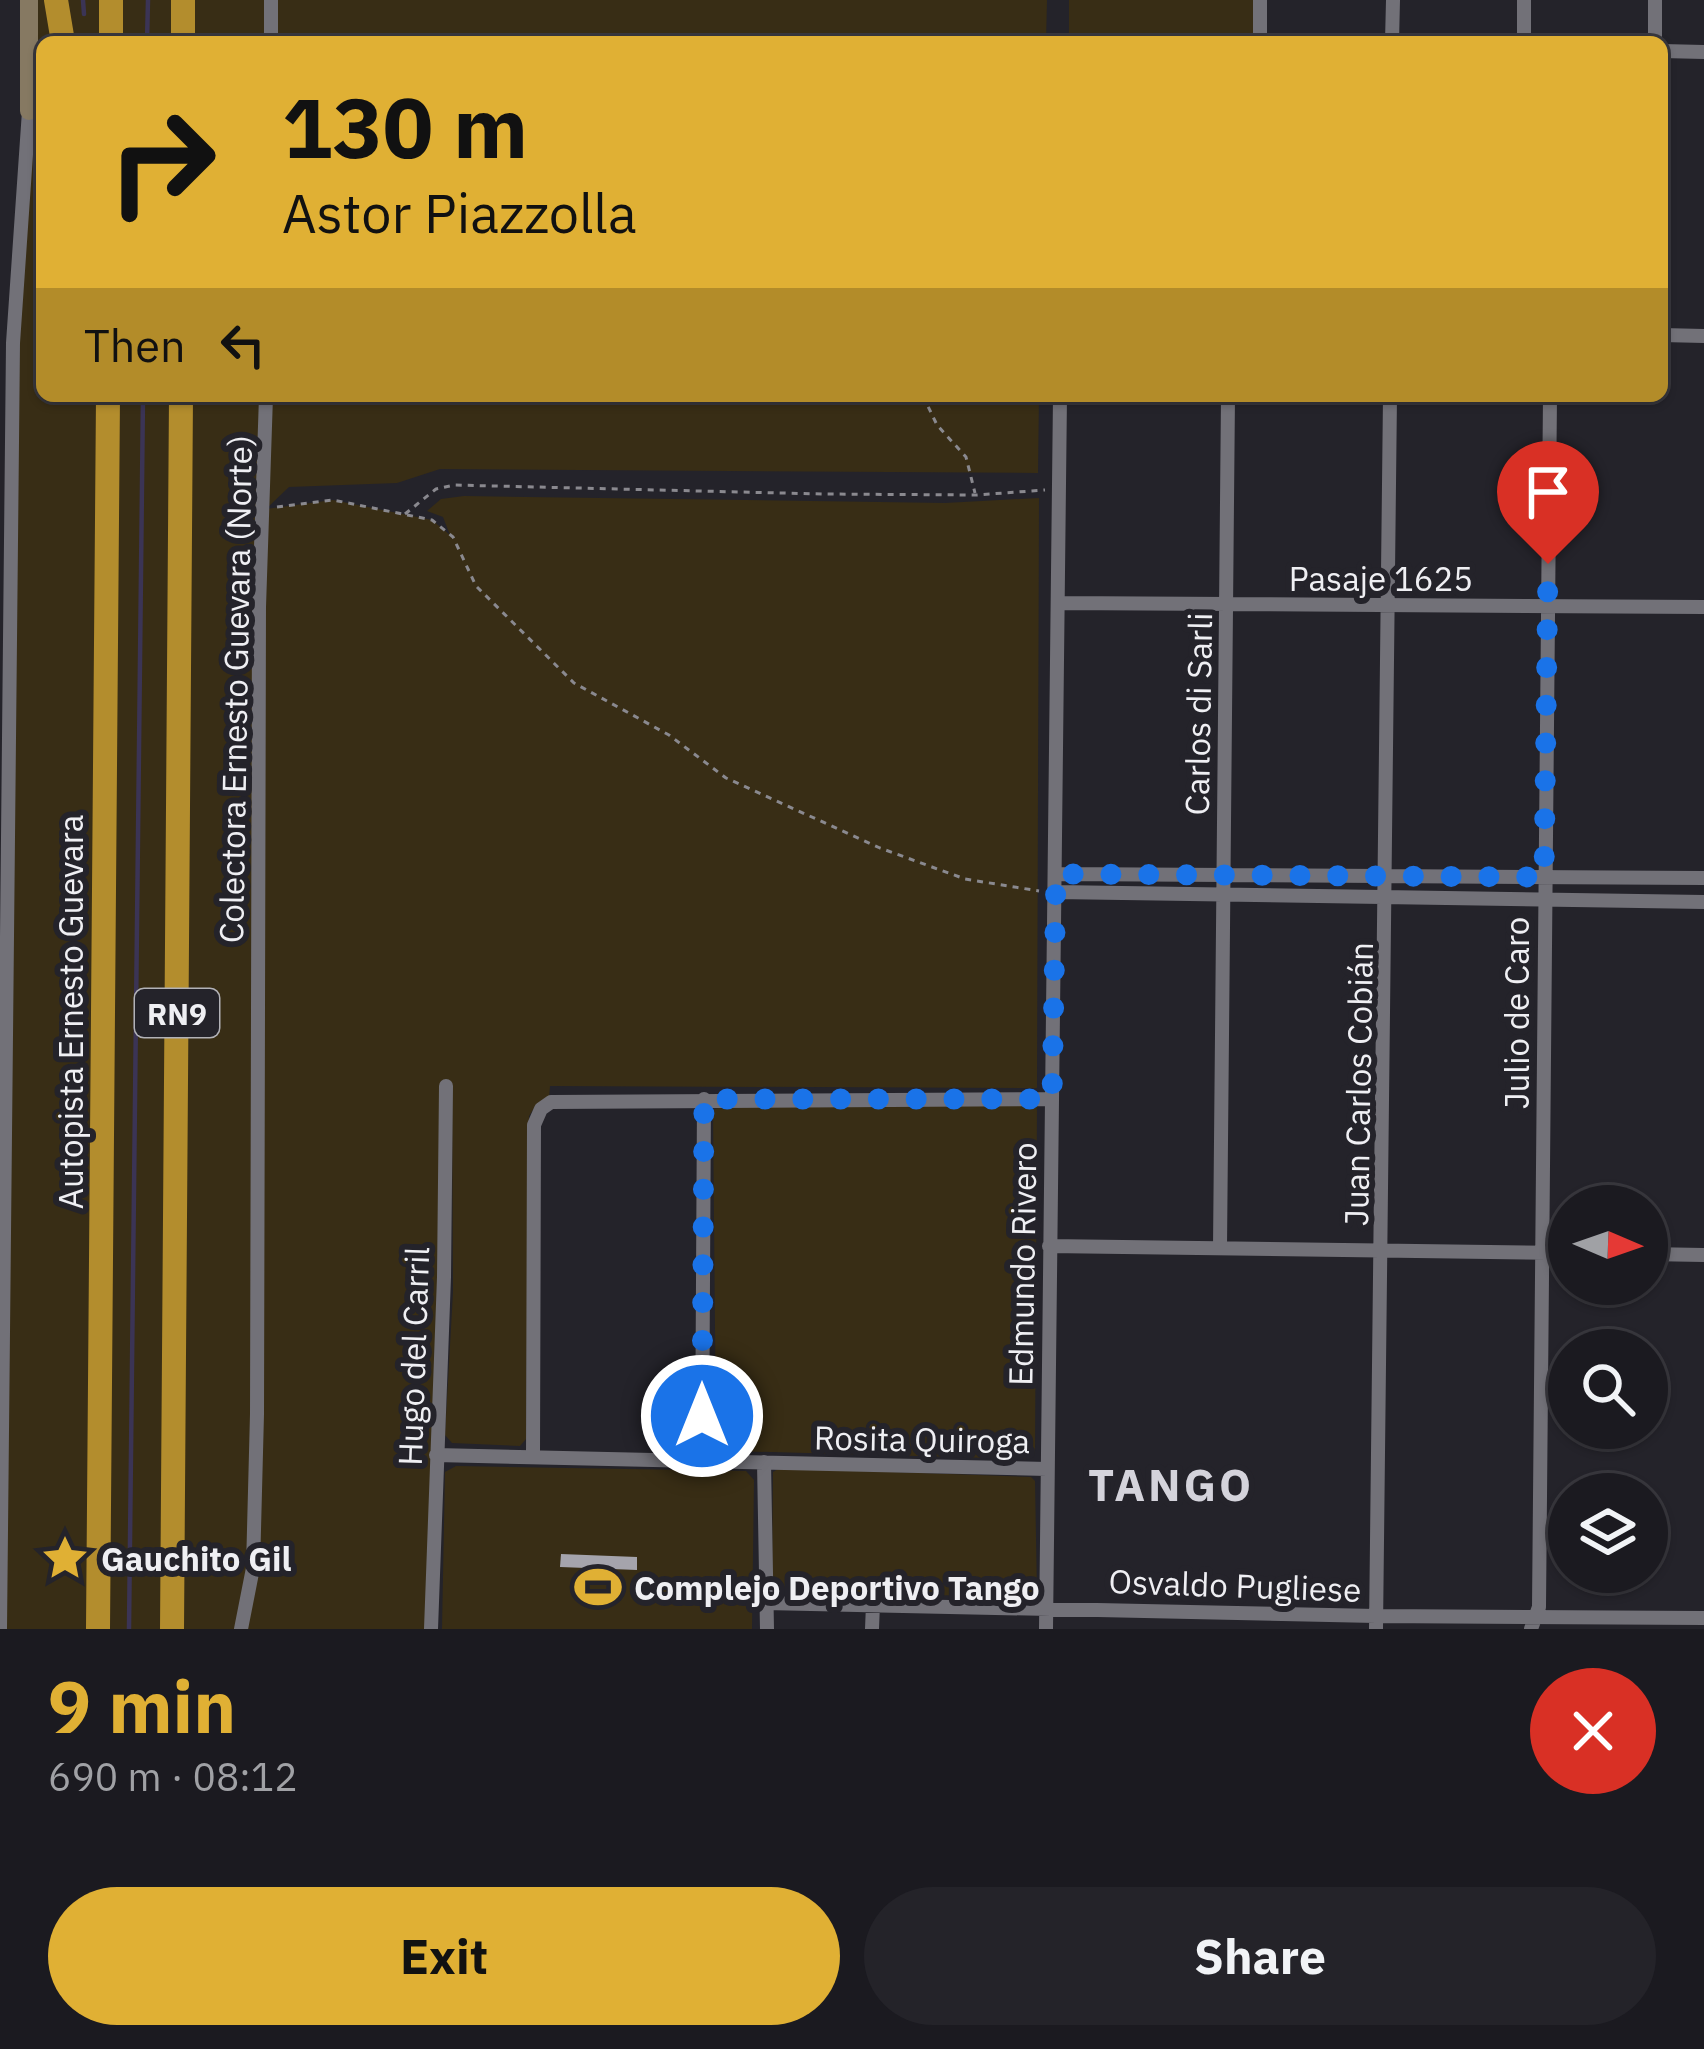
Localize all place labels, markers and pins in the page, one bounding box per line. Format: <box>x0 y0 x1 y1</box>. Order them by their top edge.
pin <box>1497 441 1599 564</box>
place icon: Gauchito Gil <box>40 1533 90 1583</box>
place label: Gauchito Gil <box>101 1537 291 1580</box>
sports icon: Complejo Deportivo Tango <box>573 1562 623 1612</box>
place label: Complejo Deportivo Tango <box>634 1566 1040 1609</box>

